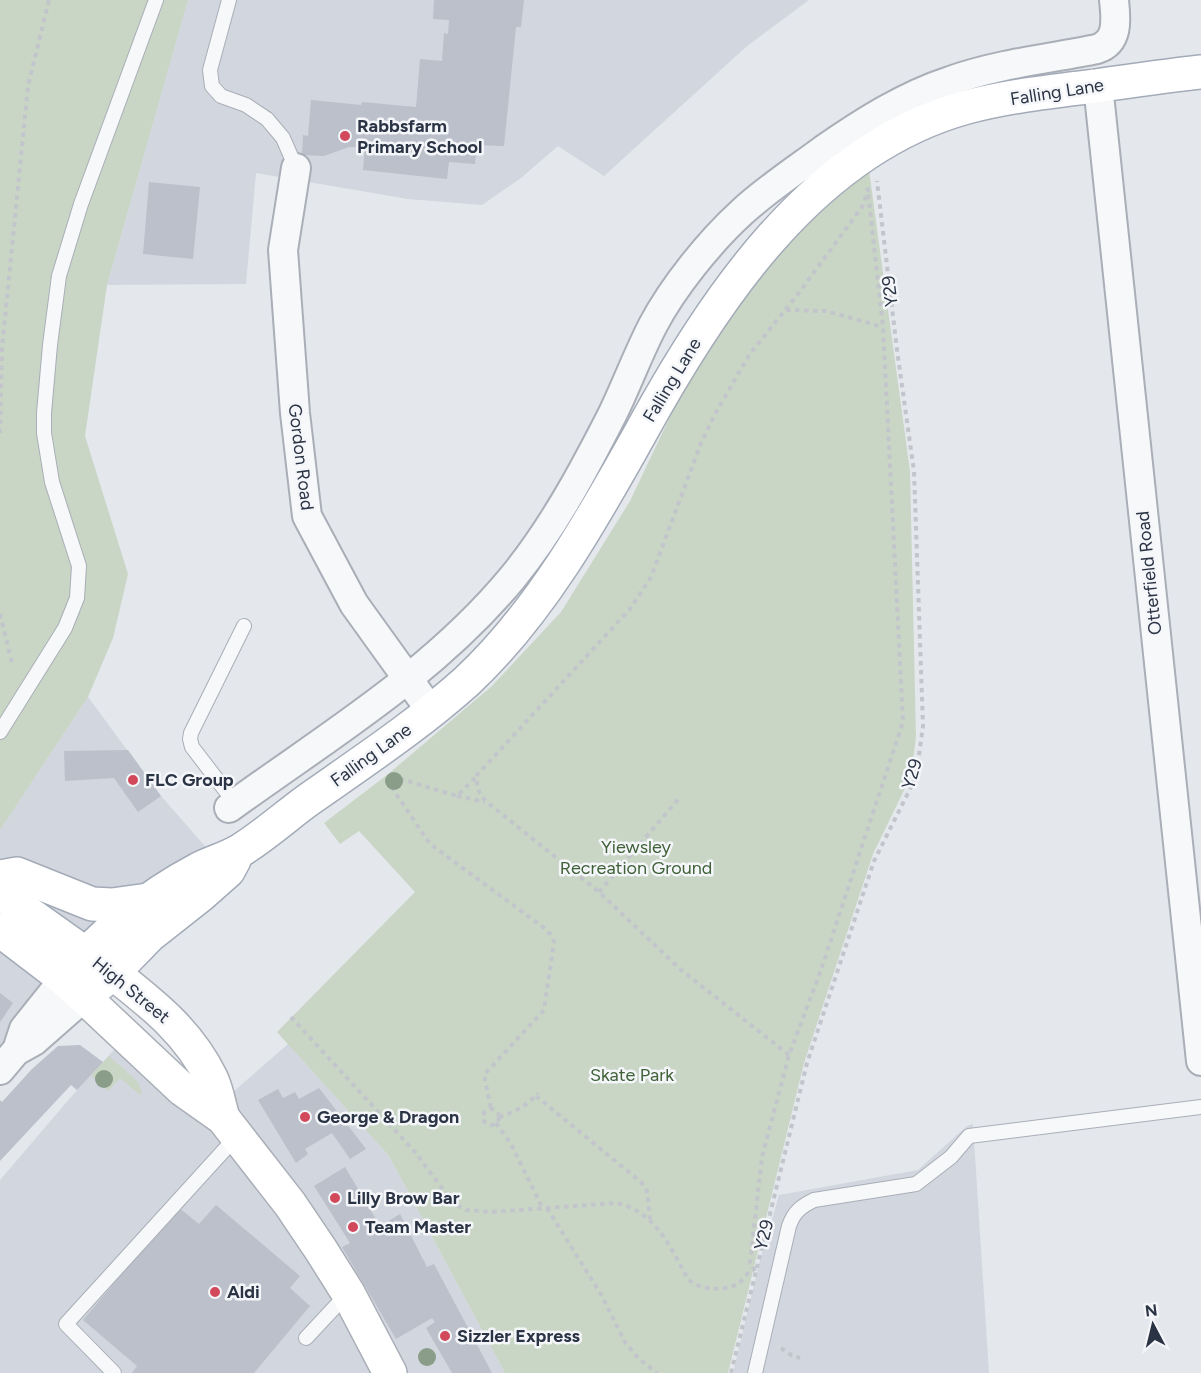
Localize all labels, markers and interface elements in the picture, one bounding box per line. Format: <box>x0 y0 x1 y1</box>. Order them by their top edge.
street label: Falling Lane <box>1009 74 1106 110</box>
place label: Rabbsfarm Primary School <box>357 115 482 158</box>
marker: Rabbsfarm Primary School <box>338 129 352 143</box>
street label: Y29 <box>877 274 903 308</box>
street label: Falling Lane <box>638 334 706 426</box>
street label: Gordon Road <box>284 402 318 512</box>
street label: Otterfield Road <box>1132 510 1166 636</box>
street label: Falling Lane <box>326 718 416 792</box>
street label: Y29 <box>897 756 927 792</box>
place label: FLC Group <box>145 769 234 791</box>
marker: FLC Group <box>126 773 140 787</box>
park label: Yiewsley Recreation Ground <box>560 836 712 879</box>
street label: High Street <box>88 952 174 1028</box>
park label: Skate Park <box>590 1064 674 1086</box>
place label: George & Dragon <box>317 1106 459 1128</box>
marker: George & Dragon <box>298 1110 312 1124</box>
place label: Lilly Brow Bar <box>347 1187 460 1209</box>
marker: Lilly Brow Bar <box>328 1191 342 1205</box>
place label: Team Master <box>365 1216 471 1238</box>
street label: Y29 <box>750 1217 778 1253</box>
marker: Team Master <box>346 1220 360 1234</box>
place label: Aldi <box>227 1281 260 1303</box>
marker: Aldi <box>208 1285 222 1299</box>
north arrow <box>1123 1295 1183 1355</box>
text: N <box>1144 1300 1159 1321</box>
place label: Sizzler Express <box>457 1325 581 1347</box>
marker: Sizzler Express <box>438 1329 452 1343</box>

